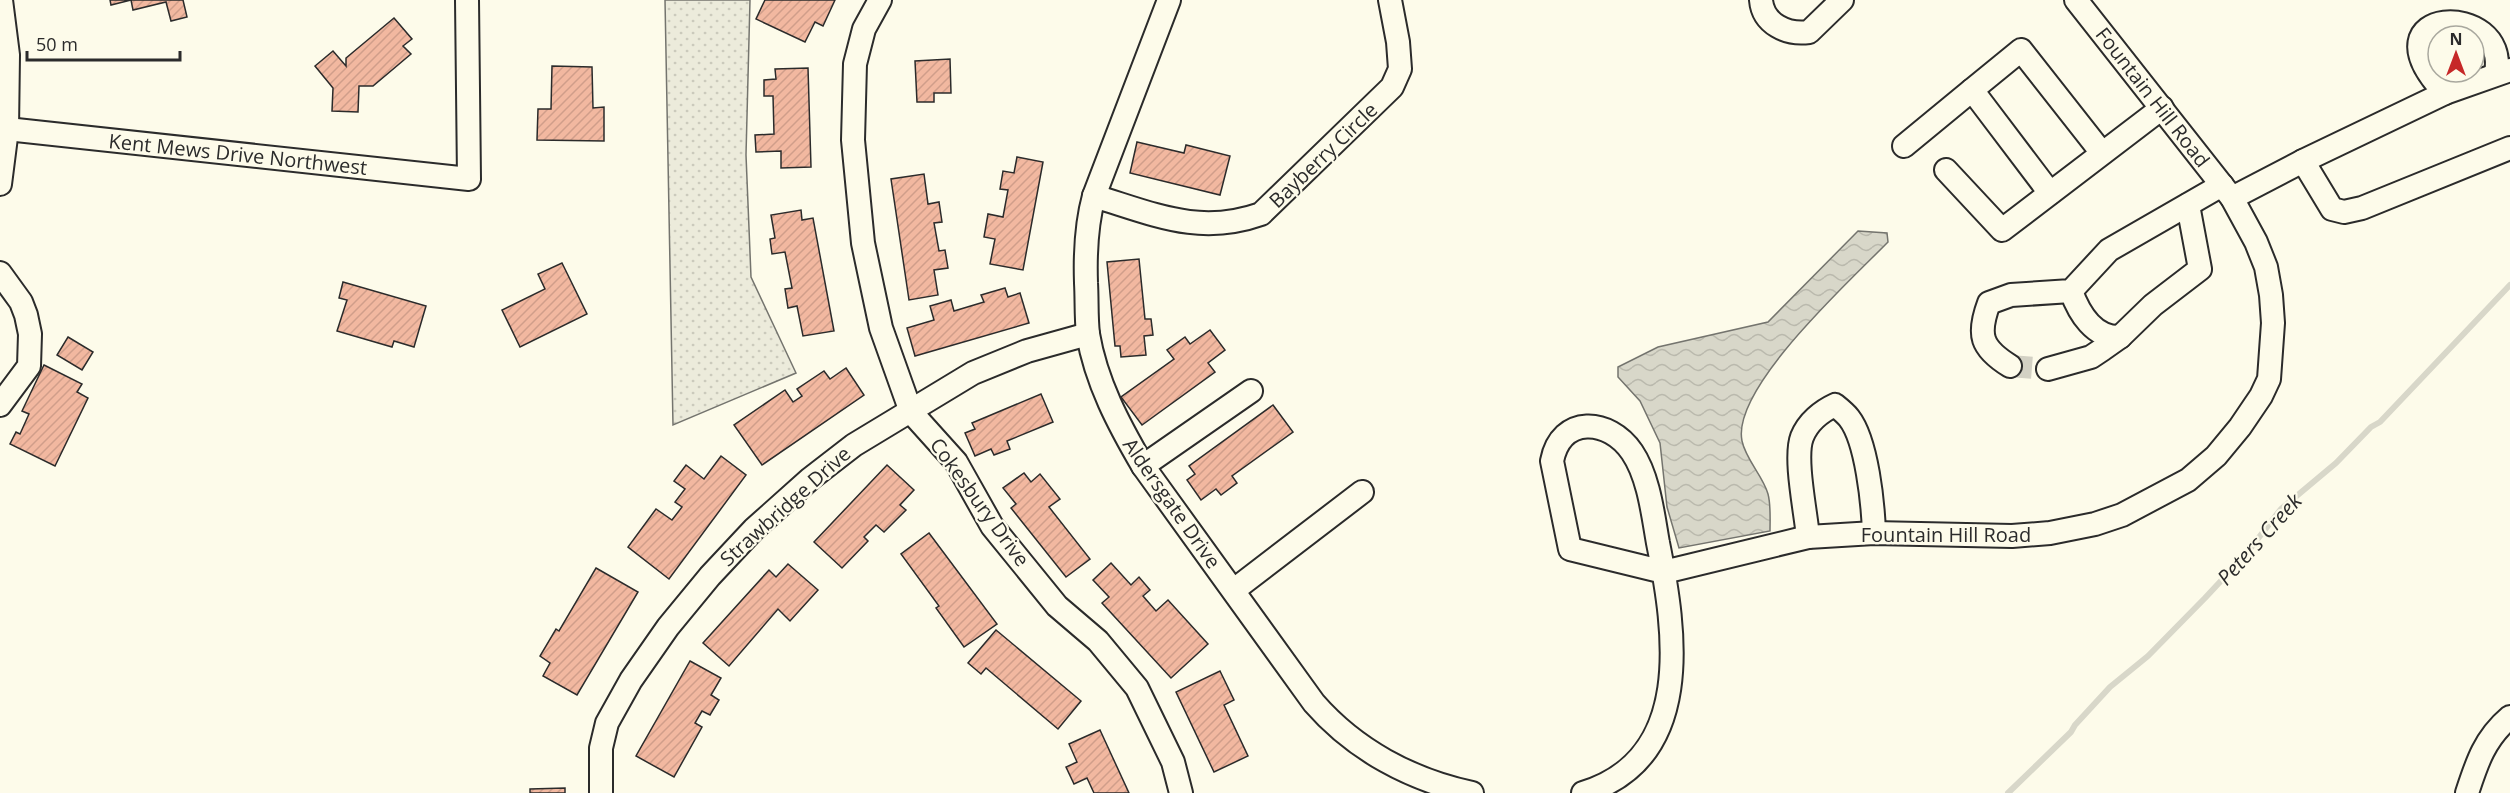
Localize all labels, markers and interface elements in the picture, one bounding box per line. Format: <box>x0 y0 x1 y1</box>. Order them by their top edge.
street label: Fountain Hill Road <box>2090 22 2216 172</box>
scale bar <box>27 24 180 62</box>
north arrow <box>2426 24 2486 84</box>
text: N <box>2449 28 2463 50</box>
text: 50 m <box>36 32 78 56</box>
street label: Bayberry Circle <box>1263 96 1383 214</box>
street label: Kent Mews Drive Northwest <box>107 127 369 181</box>
street label: Cokesbury Drive <box>924 432 1036 572</box>
street label: Aldersgate Drive <box>1117 432 1227 574</box>
street label: Strawbridge Drive <box>714 440 856 572</box>
water label: Peters Creek <box>2210 487 2308 591</box>
street label: Fountain Hill Road <box>1861 521 2031 548</box>

